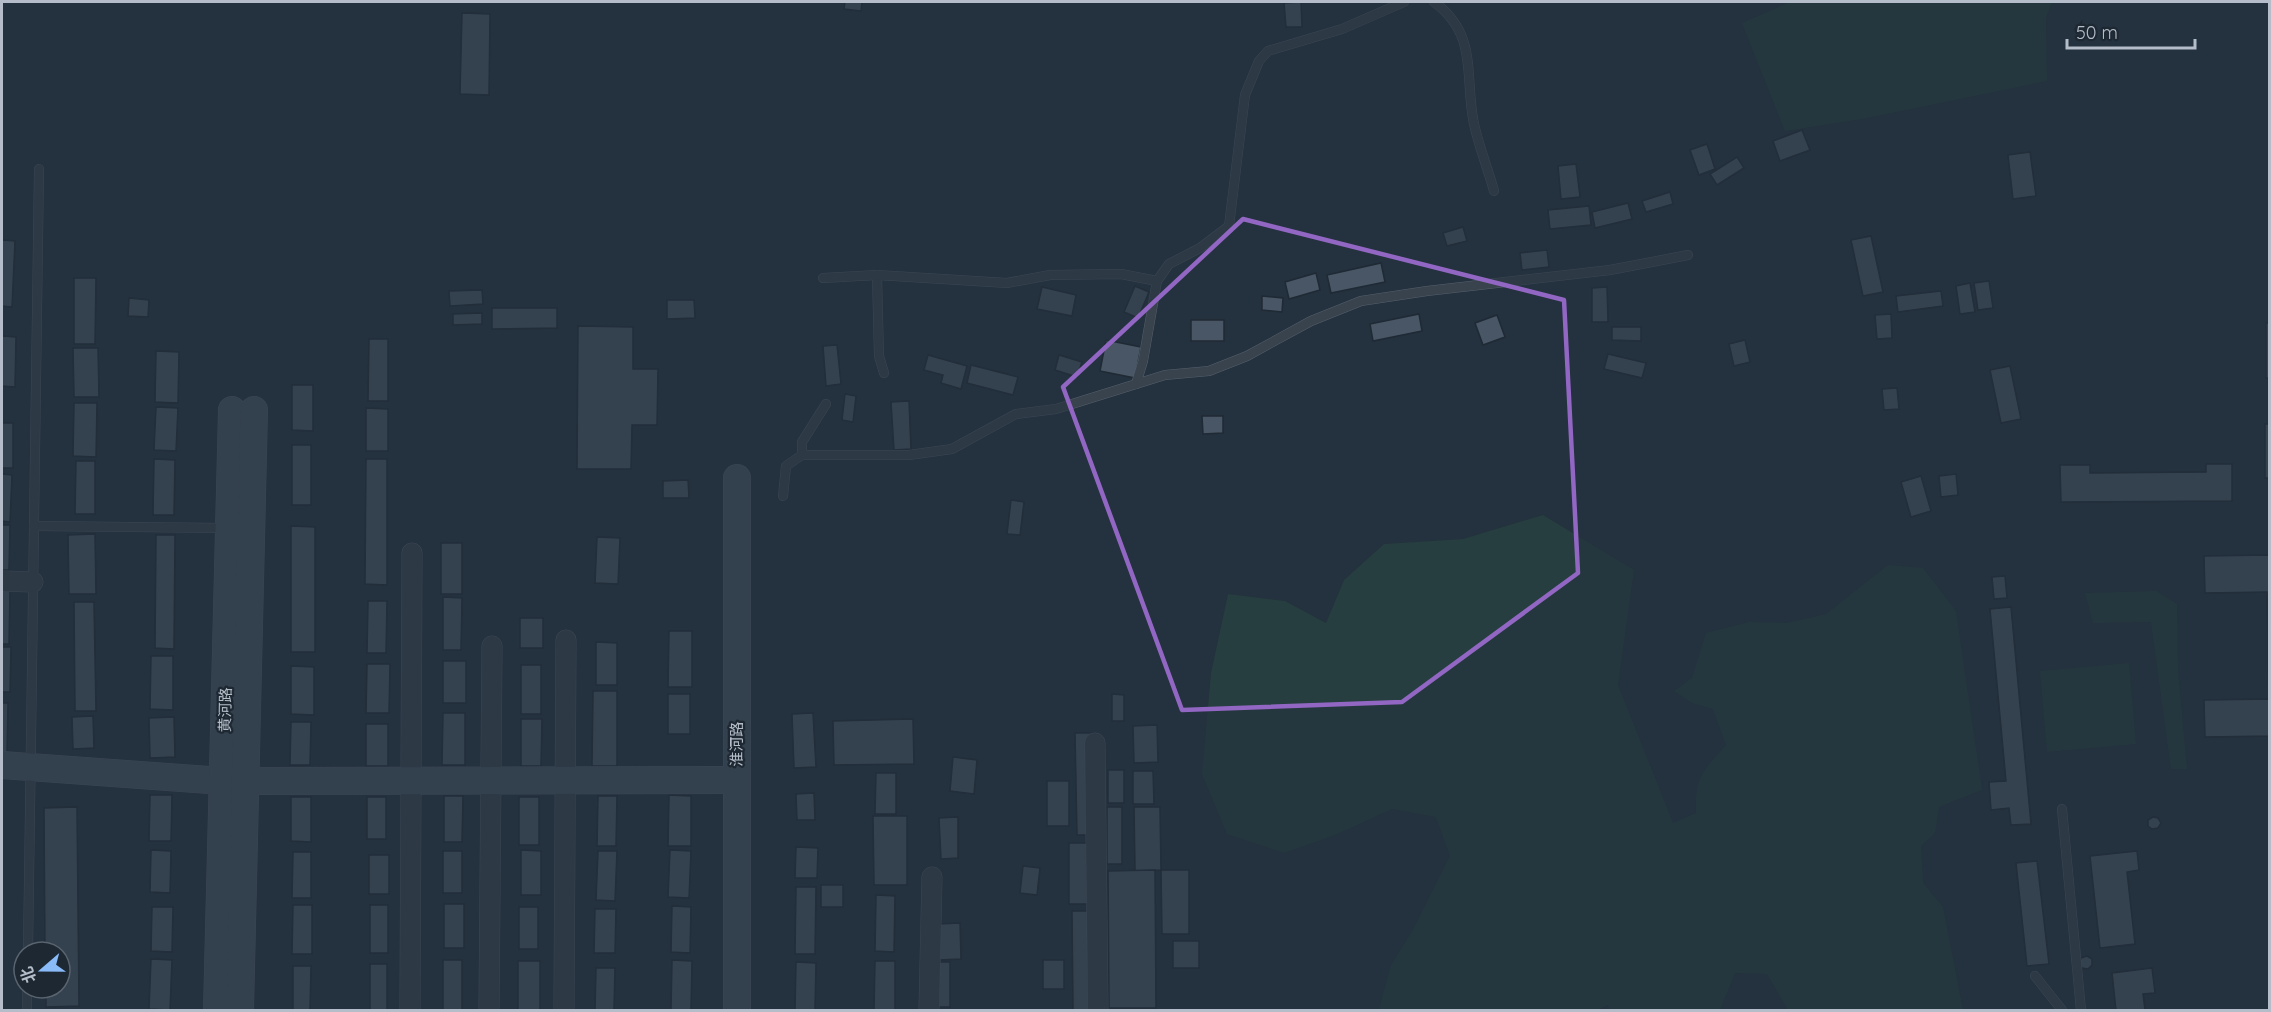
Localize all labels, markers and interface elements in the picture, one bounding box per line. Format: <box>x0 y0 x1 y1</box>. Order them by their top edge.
scale bar <box>2067 12 2194 50</box>
text: 50 m <box>2076 21 2118 44</box>
street label: 黄河路 <box>215 687 235 733</box>
street label: 淮河路 <box>727 721 746 767</box>
north arrow <box>12 940 72 1000</box>
text: 北 <box>16 964 40 986</box>

